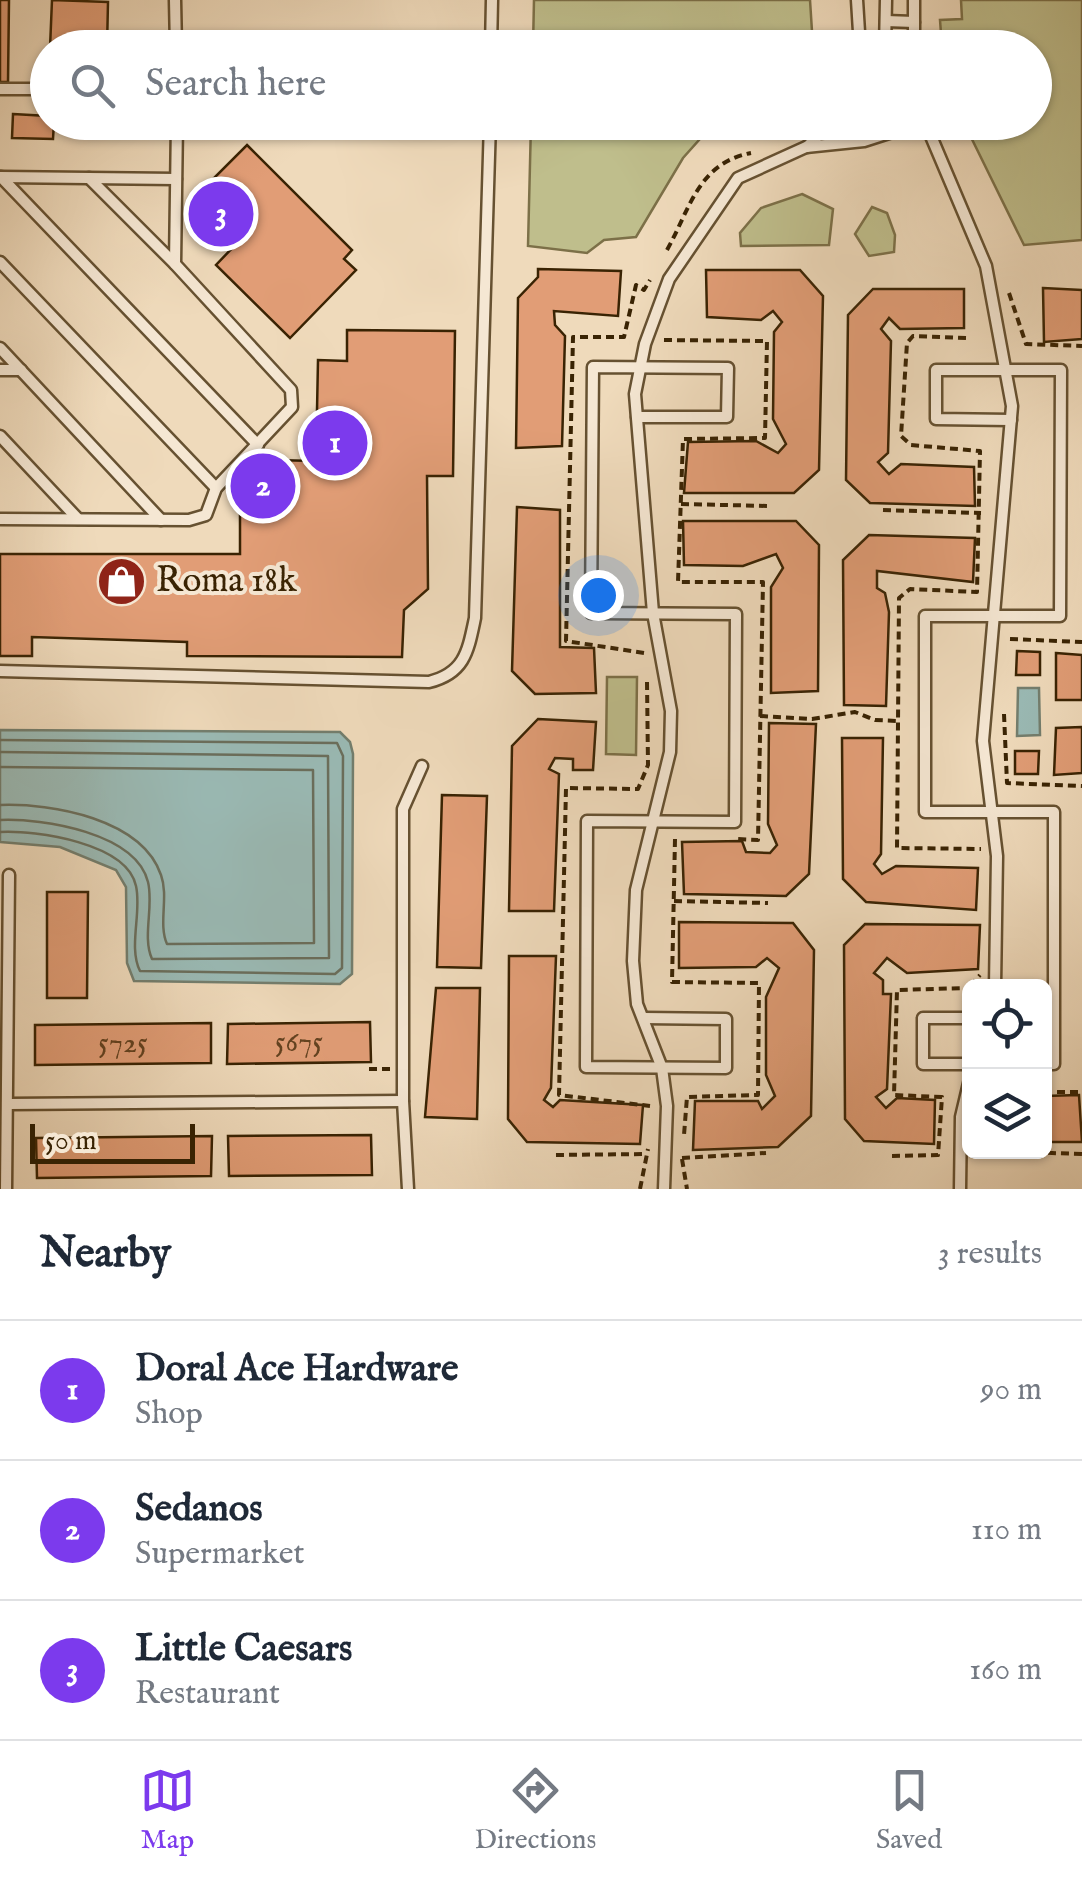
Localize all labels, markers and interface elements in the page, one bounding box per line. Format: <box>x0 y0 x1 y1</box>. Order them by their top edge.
search box <box>30 30 1052 140</box>
icon: search <box>65 58 120 113</box>
text: Search here <box>145 61 326 109</box>
pin: 3 <box>188 176 254 252</box>
pin: 1 <box>302 406 368 480</box>
pin: 2 <box>230 448 296 524</box>
shop icon: Roma 18k <box>95 555 147 607</box>
place label: Roma 18k <box>156 559 297 604</box>
your location <box>573 570 624 621</box>
map controls <box>962 979 1052 1159</box>
button: locate <box>962 979 1052 1069</box>
house number: 5675 <box>275 1024 323 1062</box>
house number: 5725 <box>98 1025 148 1063</box>
button: layers <box>962 1069 1052 1159</box>
scale bar <box>30 1119 195 1164</box>
text: 50 m <box>45 1124 97 1159</box>
text: Nearby <box>40 1228 171 1281</box>
text: 3 results <box>938 1234 1042 1275</box>
text: Doral Ace Hardware <box>135 1346 458 1394</box>
text: 1 <box>67 1370 78 1411</box>
text: 90 m <box>981 1370 1042 1411</box>
text: Shop <box>135 1394 203 1435</box>
text: Sedanos <box>135 1486 263 1534</box>
text: 2 <box>65 1510 80 1551</box>
text: 110 m <box>971 1510 1042 1551</box>
text: Supermarket <box>135 1534 305 1575</box>
text: Little Caesars <box>135 1626 352 1674</box>
text: 3 <box>67 1650 78 1691</box>
text: 160 m <box>969 1650 1042 1691</box>
text: Restaurant <box>135 1674 280 1715</box>
tab: Map <box>140 1763 195 1858</box>
tab: Directions <box>474 1763 596 1858</box>
tab: Saved <box>876 1763 942 1858</box>

